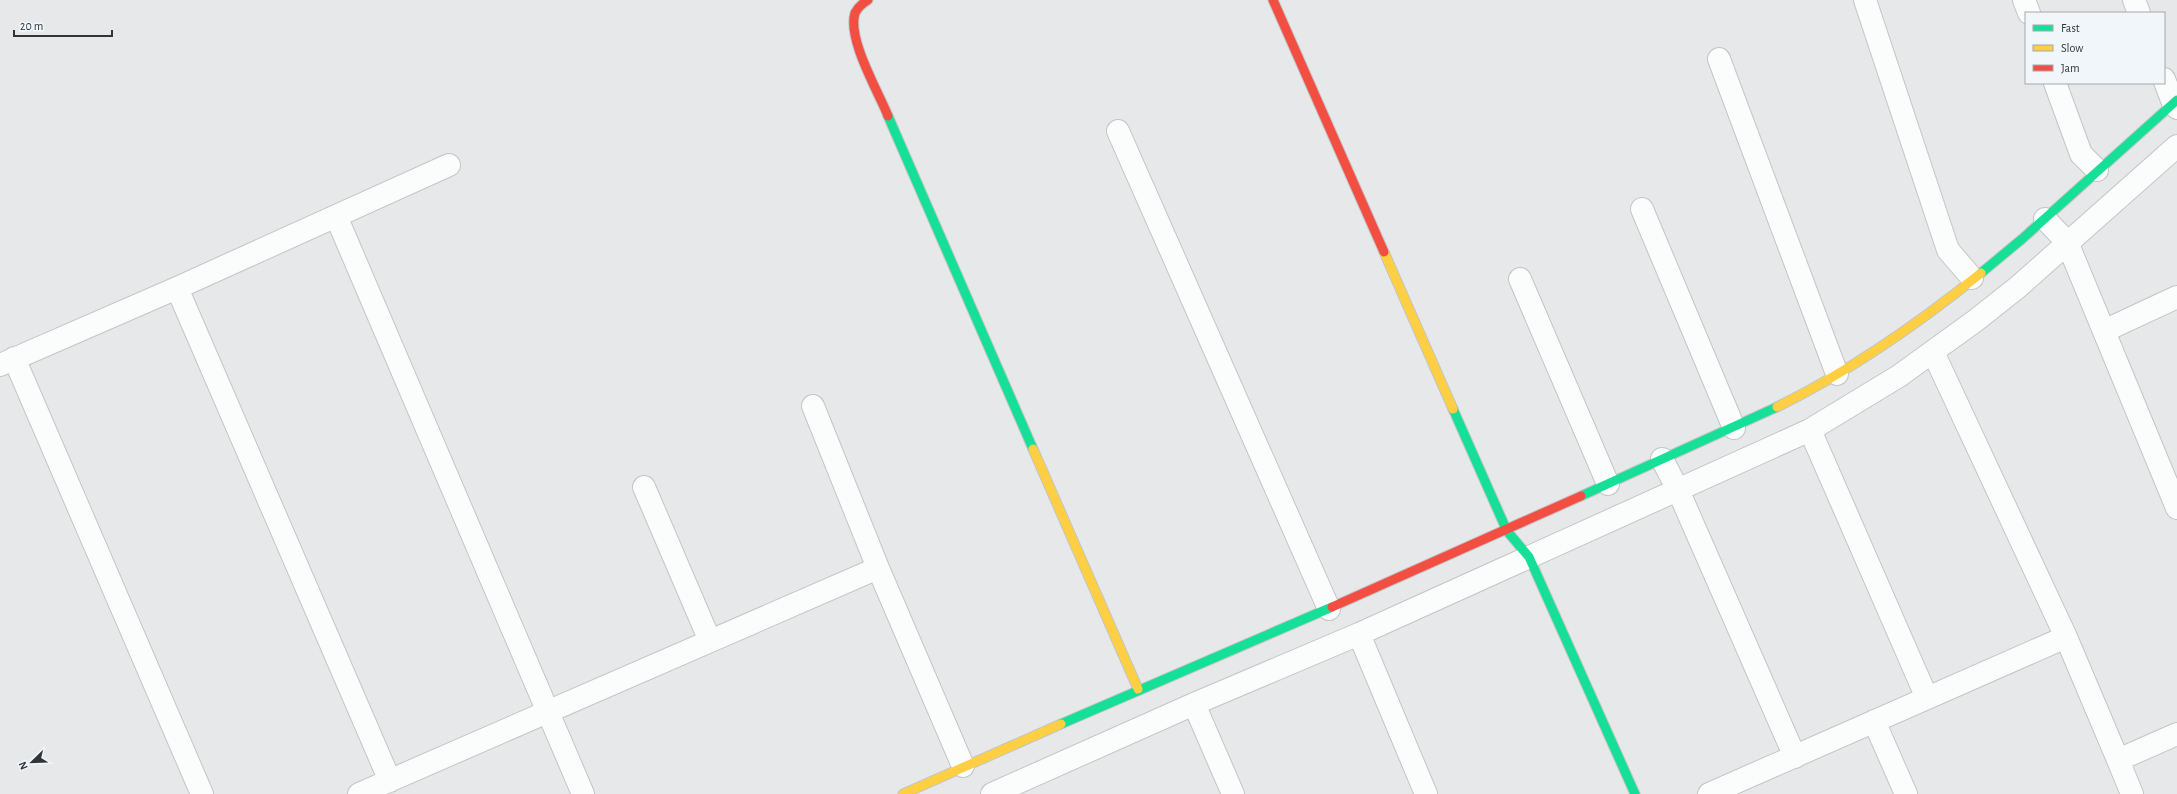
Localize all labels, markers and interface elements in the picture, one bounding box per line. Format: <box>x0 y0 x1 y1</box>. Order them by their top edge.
scale bar <box>14 12 112 38</box>
legend <box>2025 12 2165 84</box>
text: 20 m <box>20 20 43 32</box>
text: Fast <box>2061 22 2080 34</box>
text: Slow <box>2061 42 2083 54</box>
text: Jam <box>2061 62 2080 74</box>
north arrow <box>12 742 52 782</box>
text: N <box>17 760 30 771</box>

